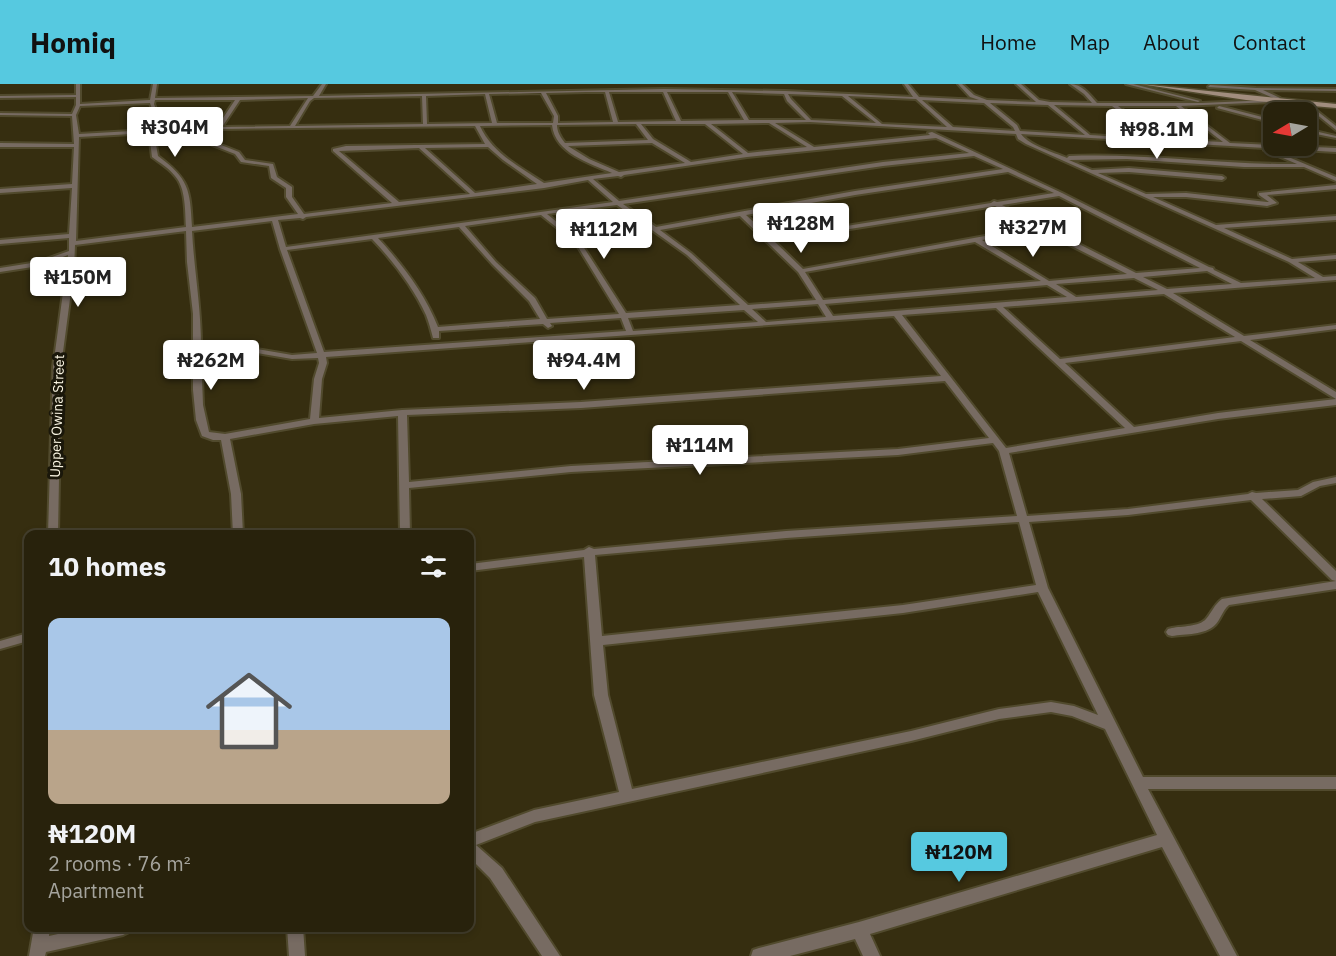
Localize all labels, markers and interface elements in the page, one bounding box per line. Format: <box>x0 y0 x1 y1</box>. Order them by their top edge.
text: Homiq <box>30 24 116 61</box>
text: Home <box>980 28 1037 56</box>
text: Map <box>1070 28 1110 56</box>
text: About <box>1143 28 1200 56</box>
text: Contact <box>1233 28 1306 56</box>
north arrow <box>1263 102 1317 156</box>
map controls <box>1263 102 1317 156</box>
pin: ₦304M <box>133 107 217 158</box>
pin: ₦98.1M <box>1108 109 1206 160</box>
text: ₦304M <box>141 113 209 140</box>
text: ₦98.1M <box>1120 115 1194 142</box>
pin: ₦128M <box>759 203 843 254</box>
pin: ₦327M <box>991 207 1075 258</box>
pin: ₦112M <box>562 209 646 260</box>
text: ₦128M <box>767 209 835 236</box>
text: ₦327M <box>999 213 1067 240</box>
text: ₦112M <box>570 215 638 242</box>
pin: ₦150M <box>36 257 120 308</box>
text: ₦150M <box>44 263 112 290</box>
pin: ₦262M <box>169 340 253 391</box>
pin: ₦94.4M <box>535 340 633 391</box>
text: ₦262M <box>177 346 245 373</box>
text: ₦94.4M <box>547 346 621 373</box>
street label: Upper Owina Street <box>46 354 68 478</box>
pin: ₦114M <box>658 425 742 476</box>
text: ₦114M <box>666 431 734 458</box>
text: 10 homes <box>48 549 166 583</box>
icon: filters <box>417 550 450 583</box>
icon: home <box>195 657 303 765</box>
text: ₦120M <box>48 816 136 850</box>
pin: ₦120M <box>917 832 1001 883</box>
text: ₦120M <box>925 838 993 865</box>
text: 2 rooms · 76 m² <box>48 850 191 877</box>
text: Apartment <box>48 877 144 904</box>

